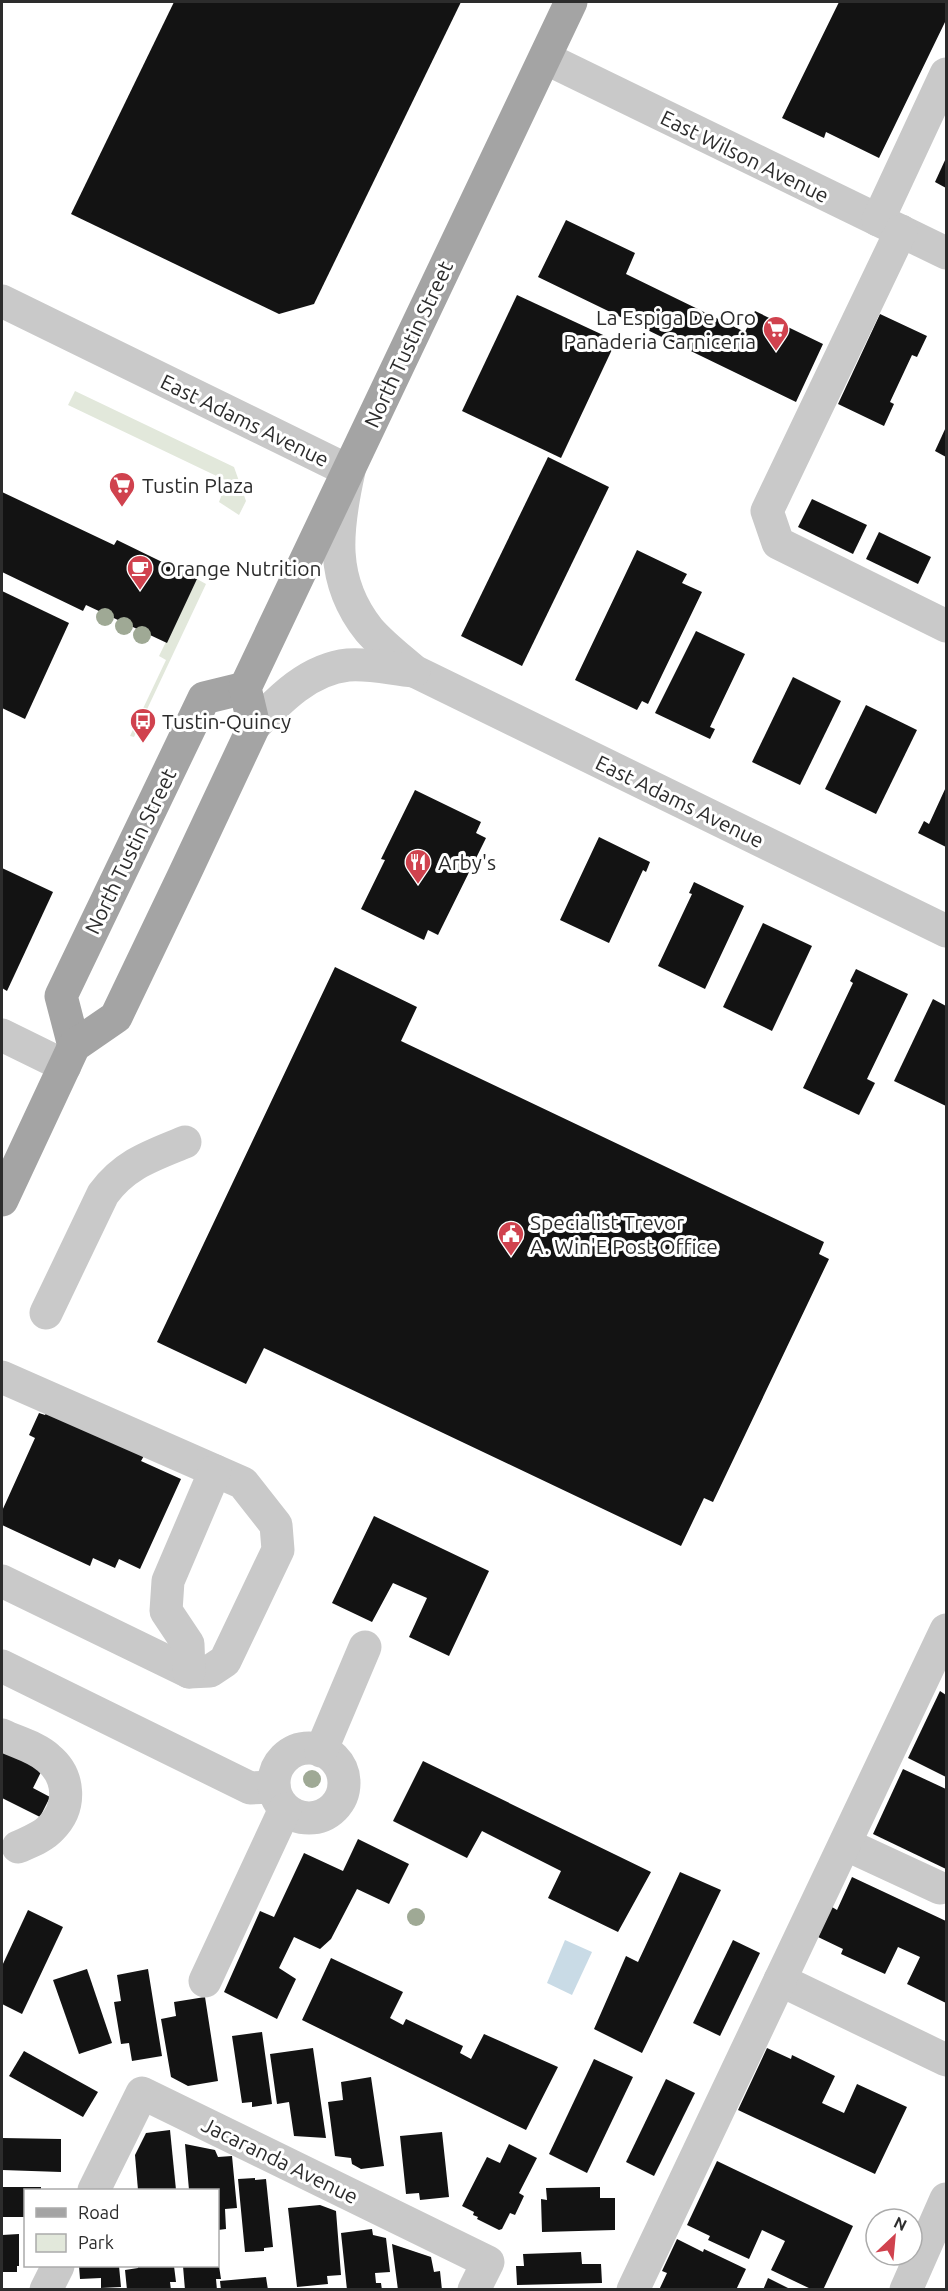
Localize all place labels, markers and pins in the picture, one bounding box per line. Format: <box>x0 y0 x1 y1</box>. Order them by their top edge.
place label: La Espiga De Oro Panaderia Carniceria <box>564 305 756 353</box>
supermarket icon: La Espiga De Oro Panaderia Carniceria <box>761 314 791 352</box>
supermarket icon: Tustin Plaza <box>107 470 137 508</box>
place label: Tustin Plaza <box>142 473 254 497</box>
cafe icon: Orange Nutrition <box>125 553 155 591</box>
place label: Orange Nutrition <box>160 556 321 580</box>
bus stop icon: Tustin-Quincy <box>128 706 158 744</box>
place label: Tustin-Quincy <box>162 709 291 733</box>
restaurant icon: Arby's <box>403 847 433 885</box>
place label: Arby's <box>438 850 496 874</box>
place label: Specialist Trevor A. Win'E Post Office <box>530 1210 718 1258</box>
public building icon: Specialist Trevor A. Win'E Post Office <box>496 1219 526 1257</box>

